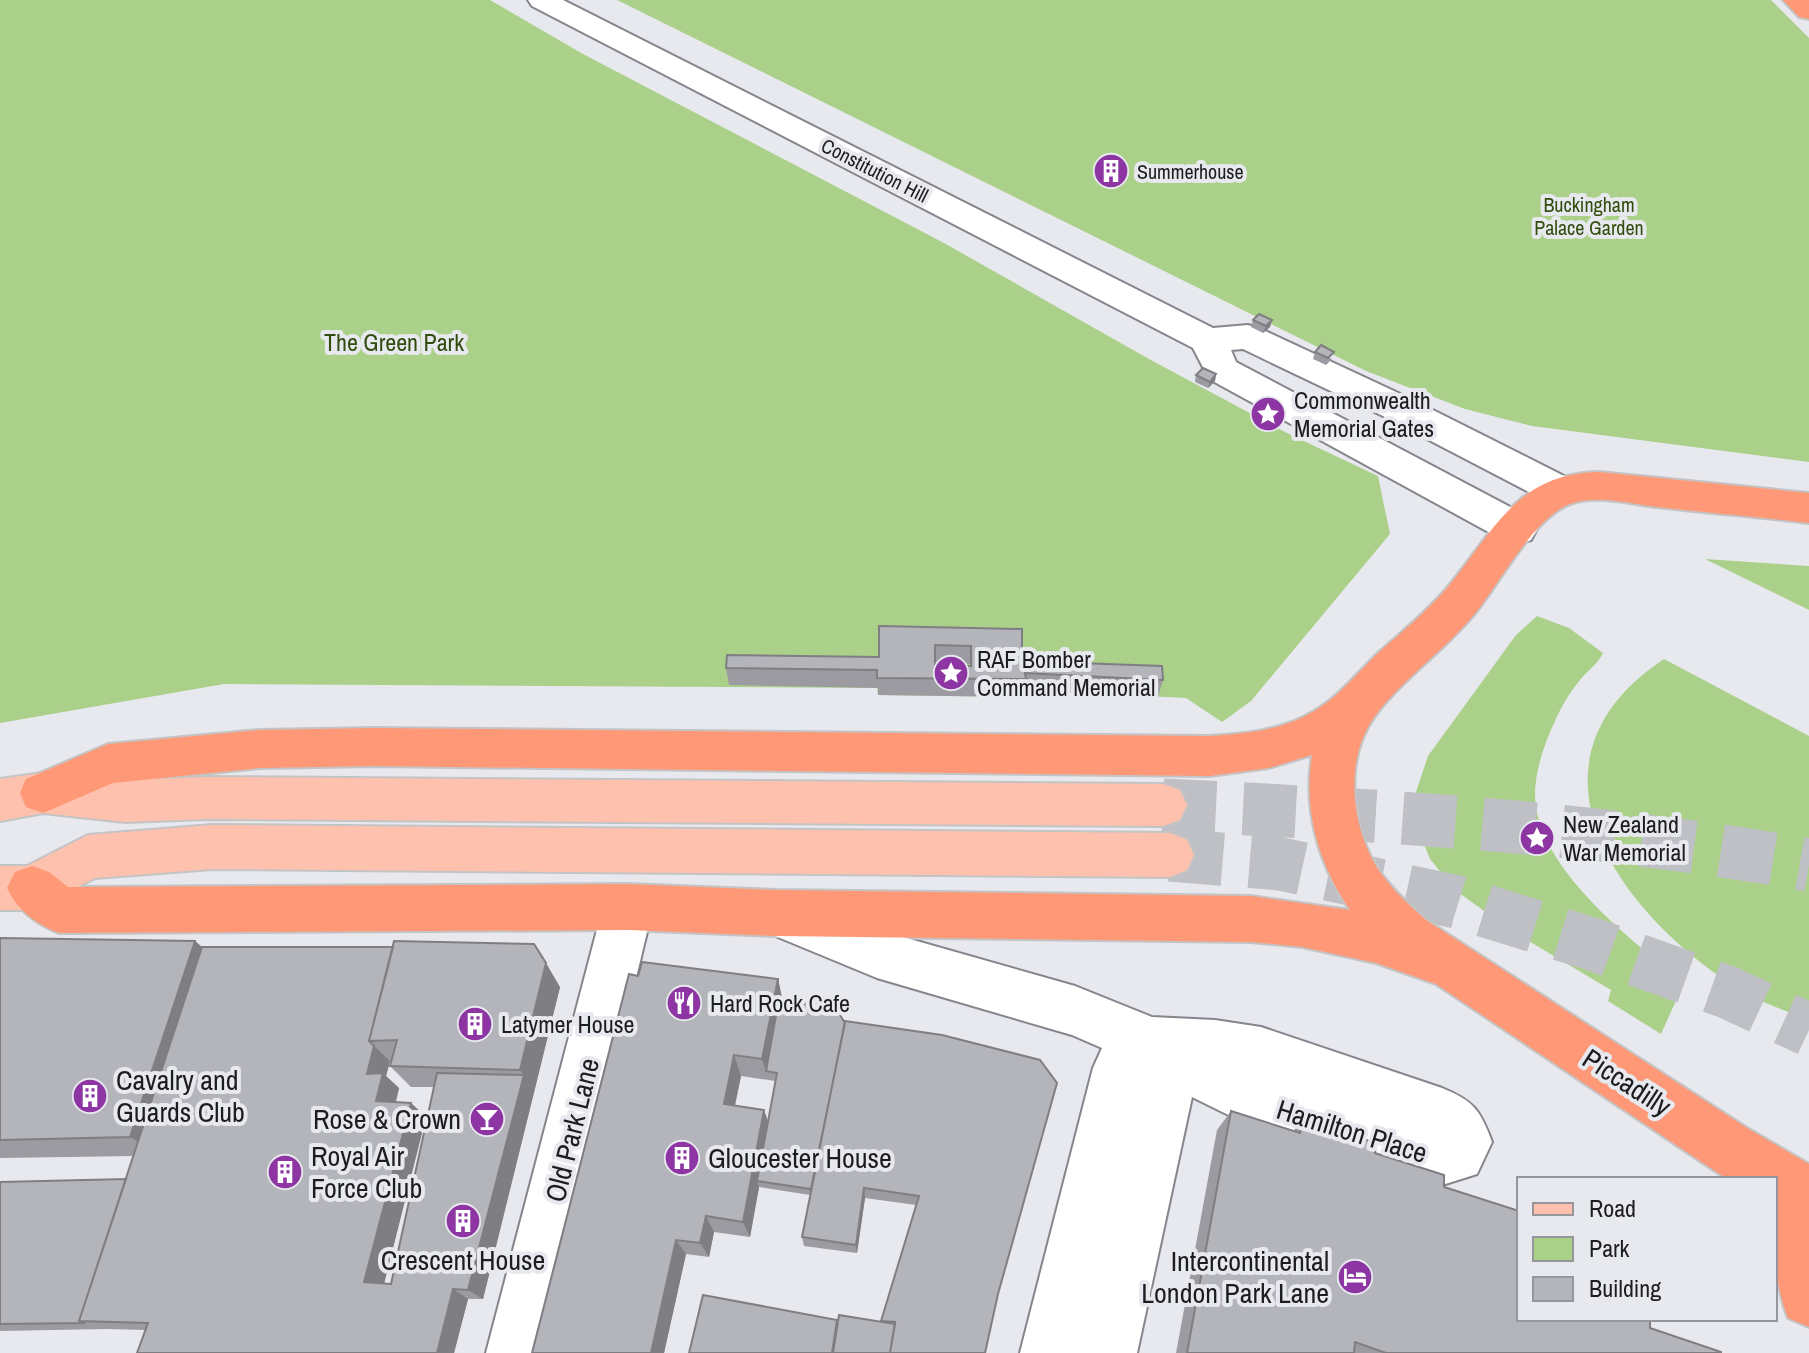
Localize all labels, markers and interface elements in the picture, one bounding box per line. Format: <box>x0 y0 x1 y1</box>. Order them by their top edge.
street label: Constitution Hill <box>817 131 933 209</box>
building icon: Summerhouse <box>1092 152 1130 190</box>
place label: Summerhouse <box>1137 158 1244 185</box>
park label: Buckingham Palace Garden <box>1534 191 1644 241</box>
park label: The Green Park <box>324 326 464 358</box>
place label: Commonwealth Memorial Gates <box>1294 384 1434 444</box>
place icon: Commonwealth Memorial Gates <box>1249 395 1287 433</box>
place label: RAF Bomber Command Memorial <box>977 643 1155 703</box>
place icon: RAF Bomber Command Memorial <box>932 654 970 692</box>
place label: New Zealand War Memorial <box>1563 808 1686 868</box>
place icon: New Zealand War Memorial <box>1518 819 1556 857</box>
restaurant icon: Hard Rock Cafe <box>665 984 703 1022</box>
place label: Hard Rock Cafe <box>710 987 850 1019</box>
building icon: Latymer House <box>456 1005 494 1043</box>
place label: Latymer House <box>501 1008 634 1040</box>
street label: Piccadilly <box>1575 1039 1679 1125</box>
street label: Old Park Lane <box>536 1054 608 1206</box>
place label: Cavalry and Guards Club <box>116 1061 245 1131</box>
building icon: Cavalry and Guards Club <box>71 1077 109 1115</box>
street label: Hamilton Place <box>1272 1090 1432 1172</box>
place label: Rose & Crown <box>313 1100 461 1138</box>
bar icon: Rose & Crown <box>468 1100 506 1138</box>
place label: Royal Air Force Club <box>311 1137 422 1207</box>
building icon: Gloucester House <box>663 1139 701 1177</box>
place label: Gloucester House <box>708 1139 892 1177</box>
building icon: Royal Air Force Club <box>266 1153 304 1191</box>
legend <box>1517 1177 1777 1321</box>
text: Road <box>1589 1192 1636 1224</box>
building icon: Crescent House <box>444 1202 482 1240</box>
text: Park <box>1589 1232 1630 1264</box>
place label: Crescent House <box>381 1241 545 1279</box>
place label: Intercontinental London Park Lane <box>1141 1242 1329 1312</box>
hotel icon: Intercontinental London Park Lane <box>1336 1258 1374 1296</box>
text: Building <box>1589 1272 1661 1304</box>

